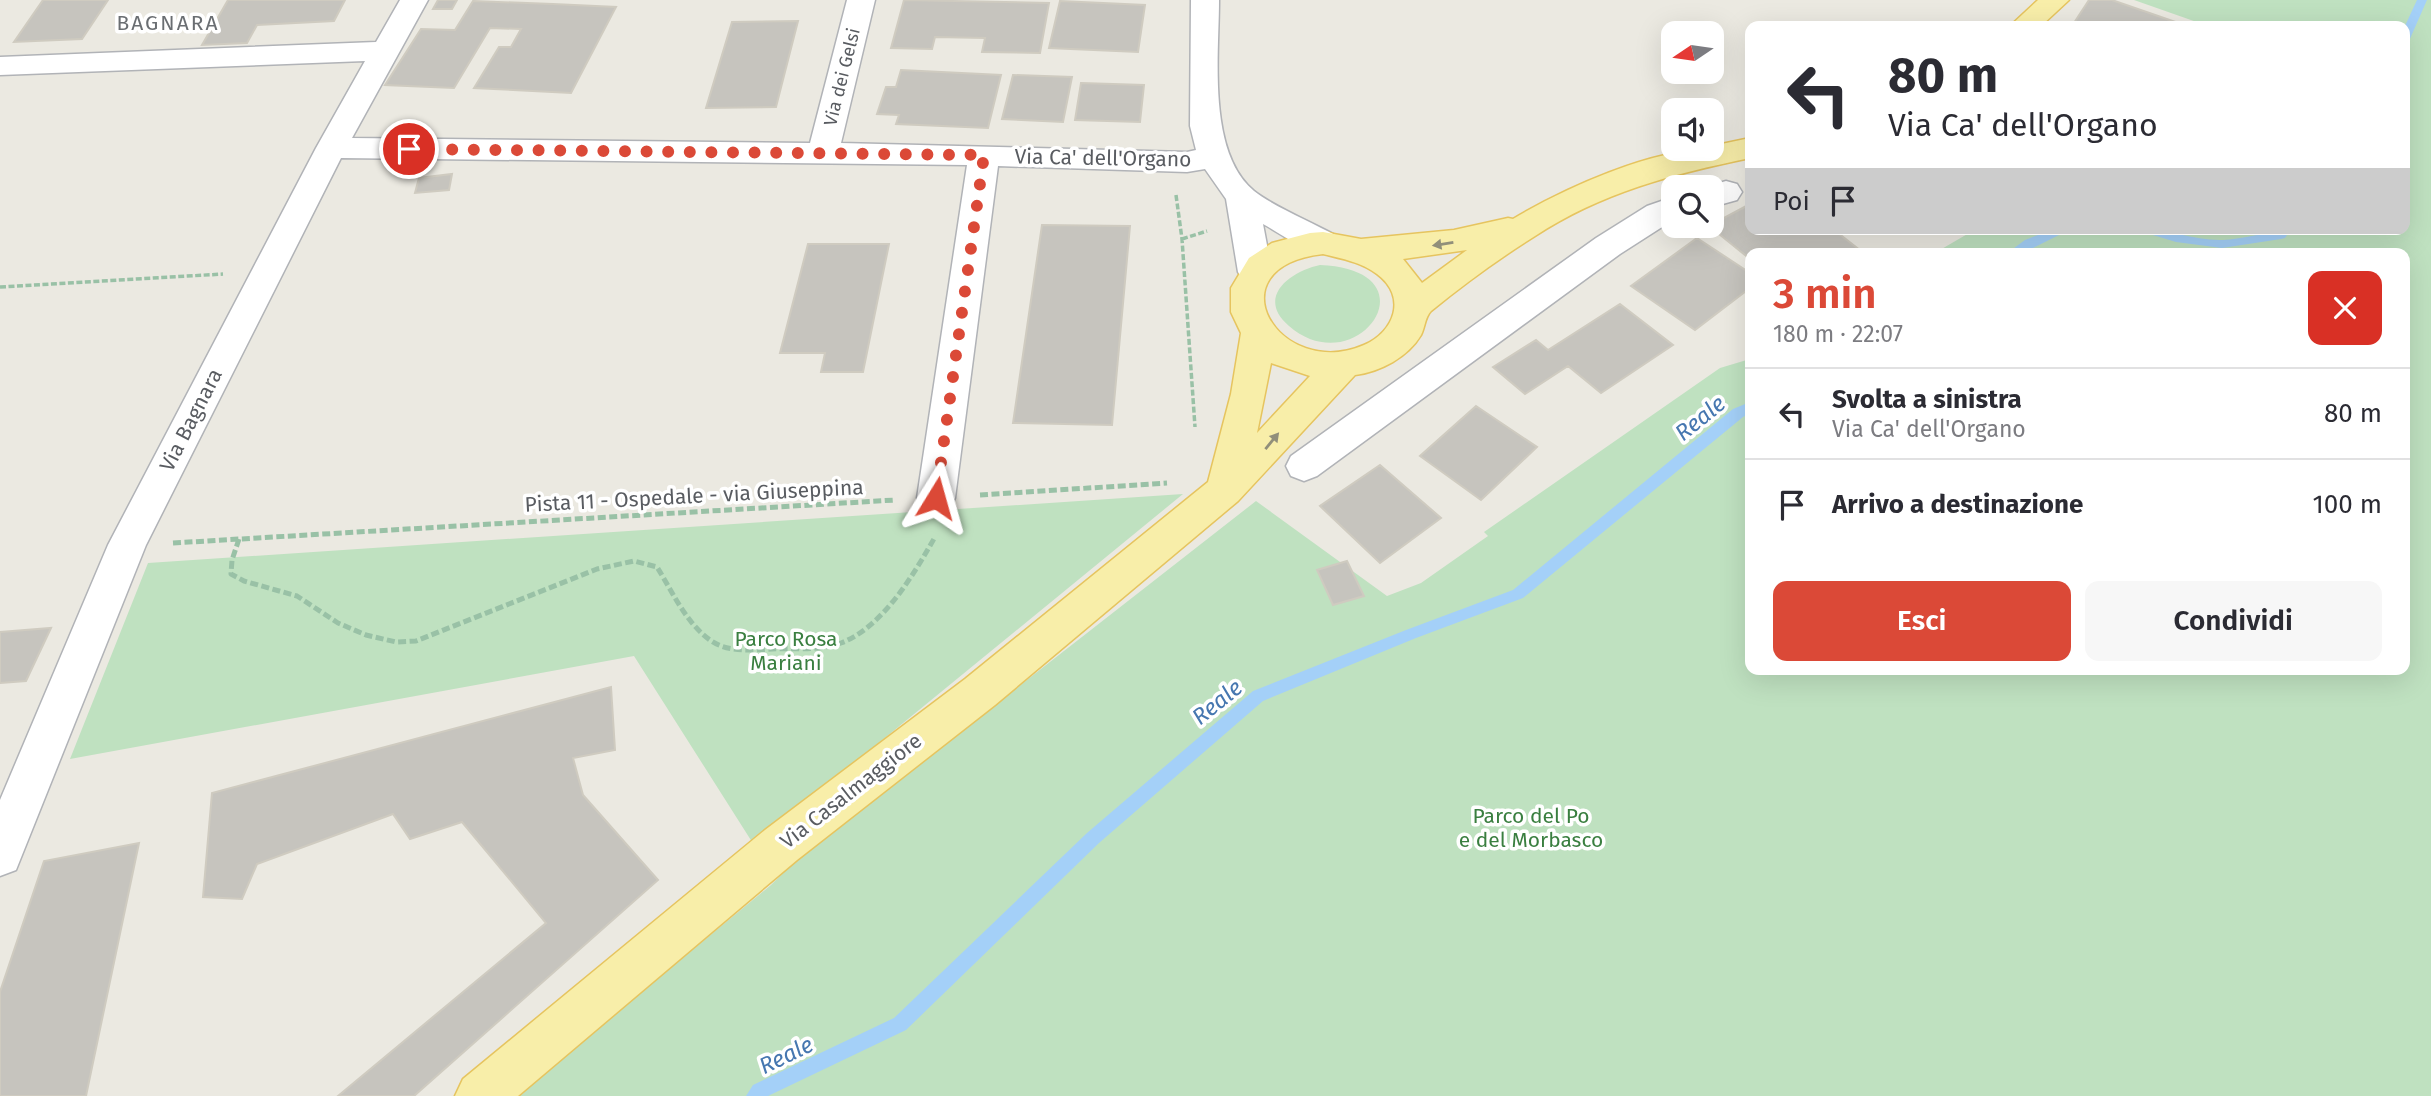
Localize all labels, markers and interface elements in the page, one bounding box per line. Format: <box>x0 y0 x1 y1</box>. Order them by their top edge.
district label: BAGNARA <box>117 10 219 36</box>
north arrow <box>1661 21 1724 84</box>
map controls <box>1661 21 1724 238</box>
street label: Via dei Gelsi <box>819 26 865 128</box>
text: 80 m <box>1888 46 1998 105</box>
icon: left <box>1773 49 1864 140</box>
button: sound <box>1661 98 1724 161</box>
text: Via Ca' dell'Organo <box>1888 106 2158 144</box>
pin <box>379 119 439 179</box>
icon: arrive <box>390 130 428 168</box>
street label: Via Ca' dell'Organo <box>1014 143 1192 173</box>
button: search <box>1661 175 1724 238</box>
icon: arrive <box>1824 182 1862 220</box>
text: Poi <box>1773 186 1810 217</box>
one-way arrow <box>1432 239 1454 250</box>
text: 3 min <box>1773 269 1877 319</box>
button: close <box>2308 271 2382 345</box>
text: 180 m · 22:07 <box>1773 320 1903 348</box>
street label: Via Bagnara <box>154 364 228 476</box>
text: Svolta a sinistra <box>1832 384 2022 415</box>
water label: Reale <box>1669 389 1731 447</box>
icon: left <box>1773 395 1811 433</box>
text: 80 m <box>2324 398 2382 429</box>
text: Via Ca' dell'Organo <box>1832 415 2026 443</box>
one-way arrow <box>1264 432 1279 449</box>
position arrow <box>899 461 973 535</box>
street label: Pista 11 - Ospedale - via Giuseppina <box>524 474 864 518</box>
icon: arrive <box>1773 486 1811 524</box>
text: Arrivo a destinazione <box>1832 489 2083 520</box>
text: 100 m <box>2313 489 2382 520</box>
button: Esci <box>1773 581 2071 661</box>
button: Condividi <box>2085 581 2382 661</box>
park label: Parco Rosa Mariani <box>734 626 838 676</box>
water label: Reale <box>1186 673 1248 731</box>
street label: Via Casalmaggiore <box>775 728 927 854</box>
park label: Parco del Po e del Morbasco <box>1459 803 1603 853</box>
water label: Reale <box>754 1030 818 1080</box>

